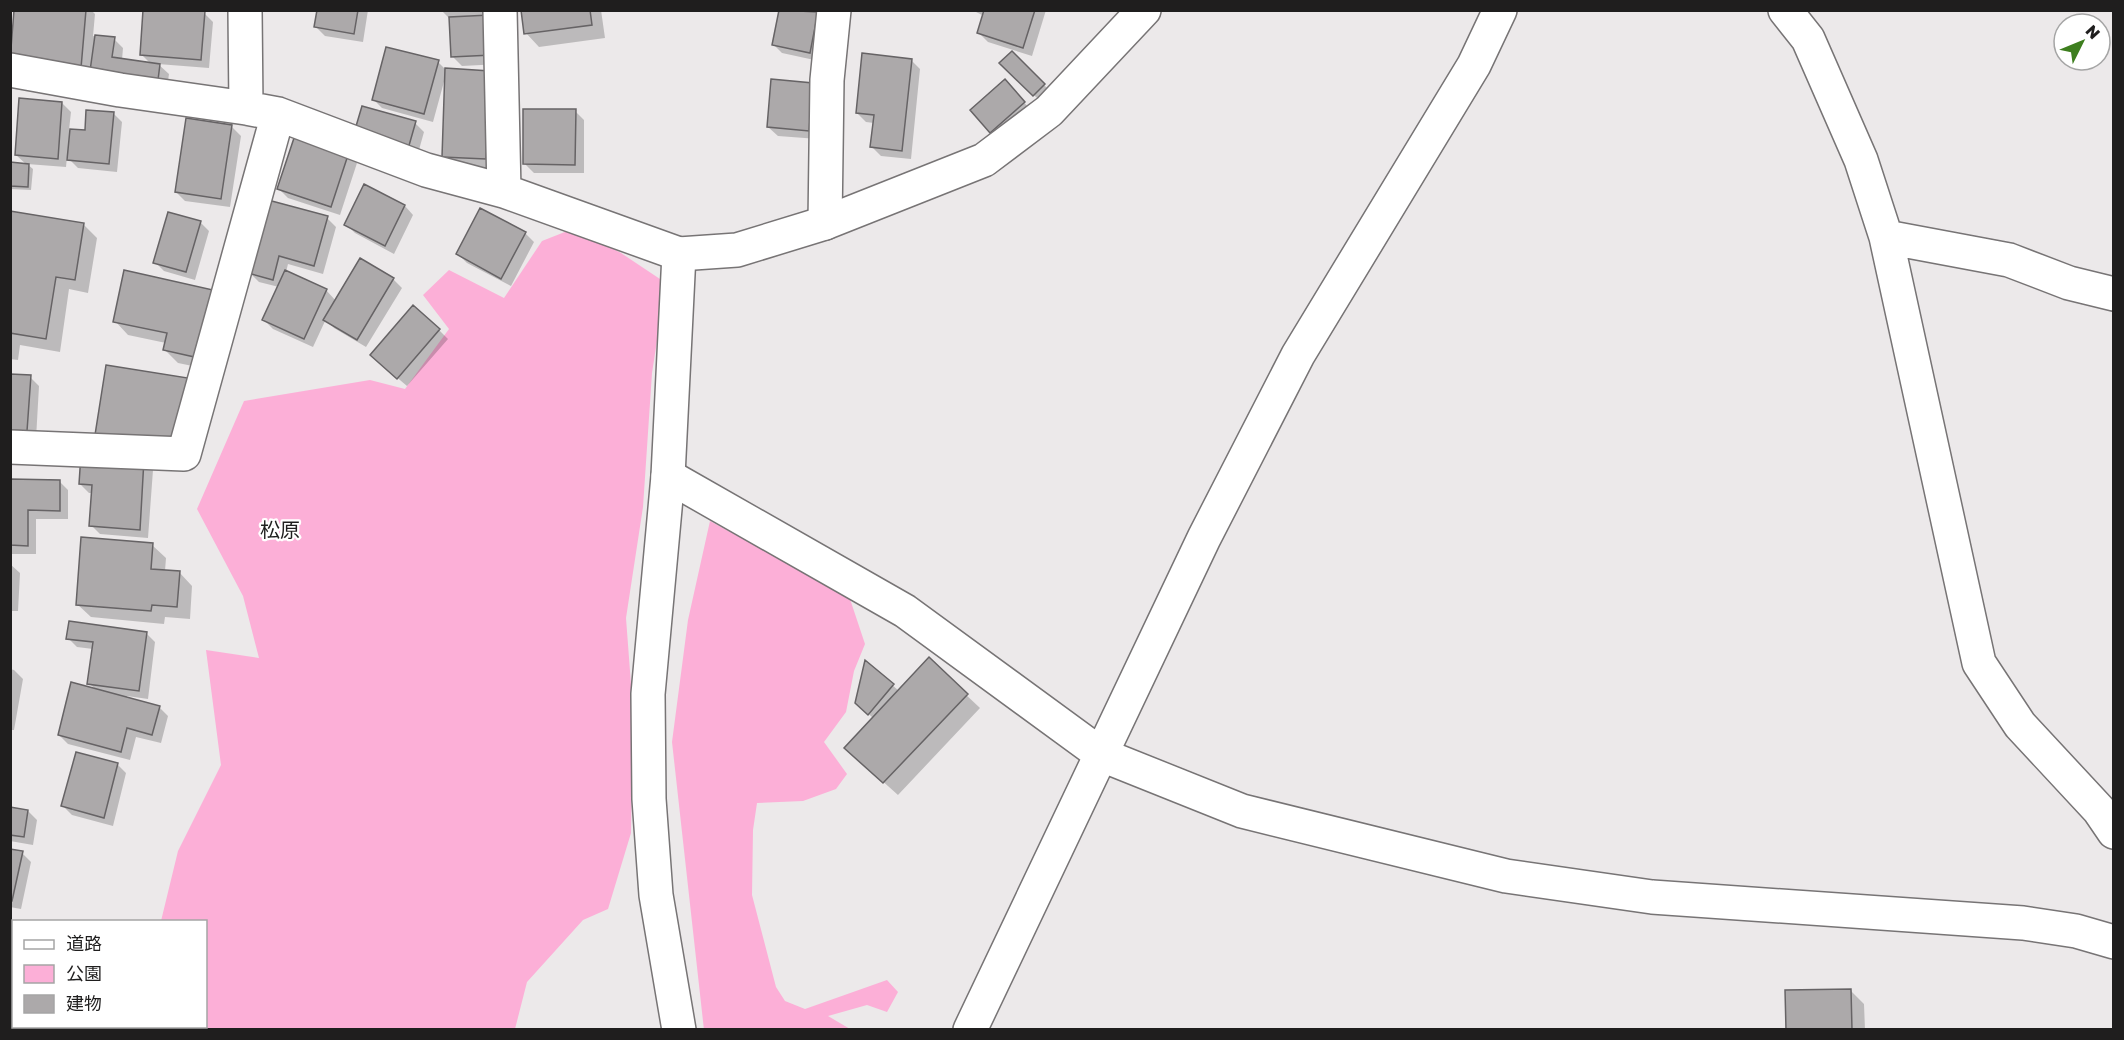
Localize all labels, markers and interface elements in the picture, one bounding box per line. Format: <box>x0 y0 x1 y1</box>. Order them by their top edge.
north arrow <box>2052 12 2112 72</box>
text: N <box>2082 20 2104 43</box>
district label: 松原 <box>260 517 300 541</box>
legend <box>12 920 207 1028</box>
text: 道路 <box>66 932 102 954</box>
text: 公園 <box>66 962 102 984</box>
text: 建物 <box>66 992 102 1014</box>

